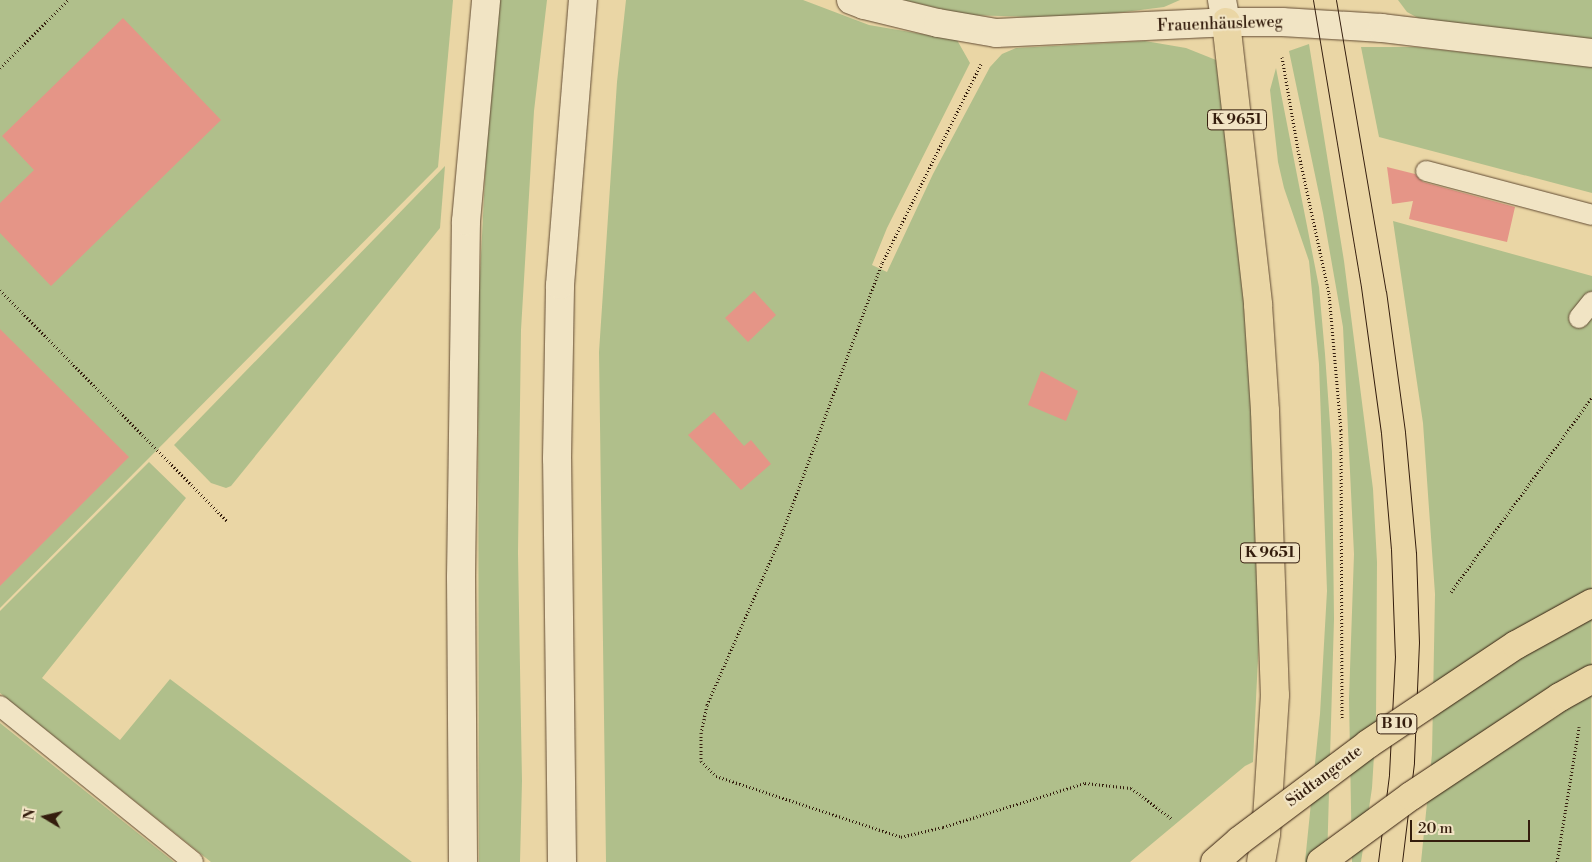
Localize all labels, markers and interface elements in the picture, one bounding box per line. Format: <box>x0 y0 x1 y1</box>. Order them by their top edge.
street label: Frauenhäusleweg <box>1157 12 1283 36</box>
road number: K 9651 <box>1207 108 1267 132</box>
road number: K 9651 <box>1240 540 1300 566</box>
road number: B 10 <box>1376 712 1418 736</box>
street label: Südtangente <box>1282 741 1366 811</box>
north arrow <box>20 792 70 842</box>
text: N <box>20 808 40 822</box>
scale bar <box>1412 810 1532 842</box>
text: 20 m <box>1418 819 1453 838</box>

